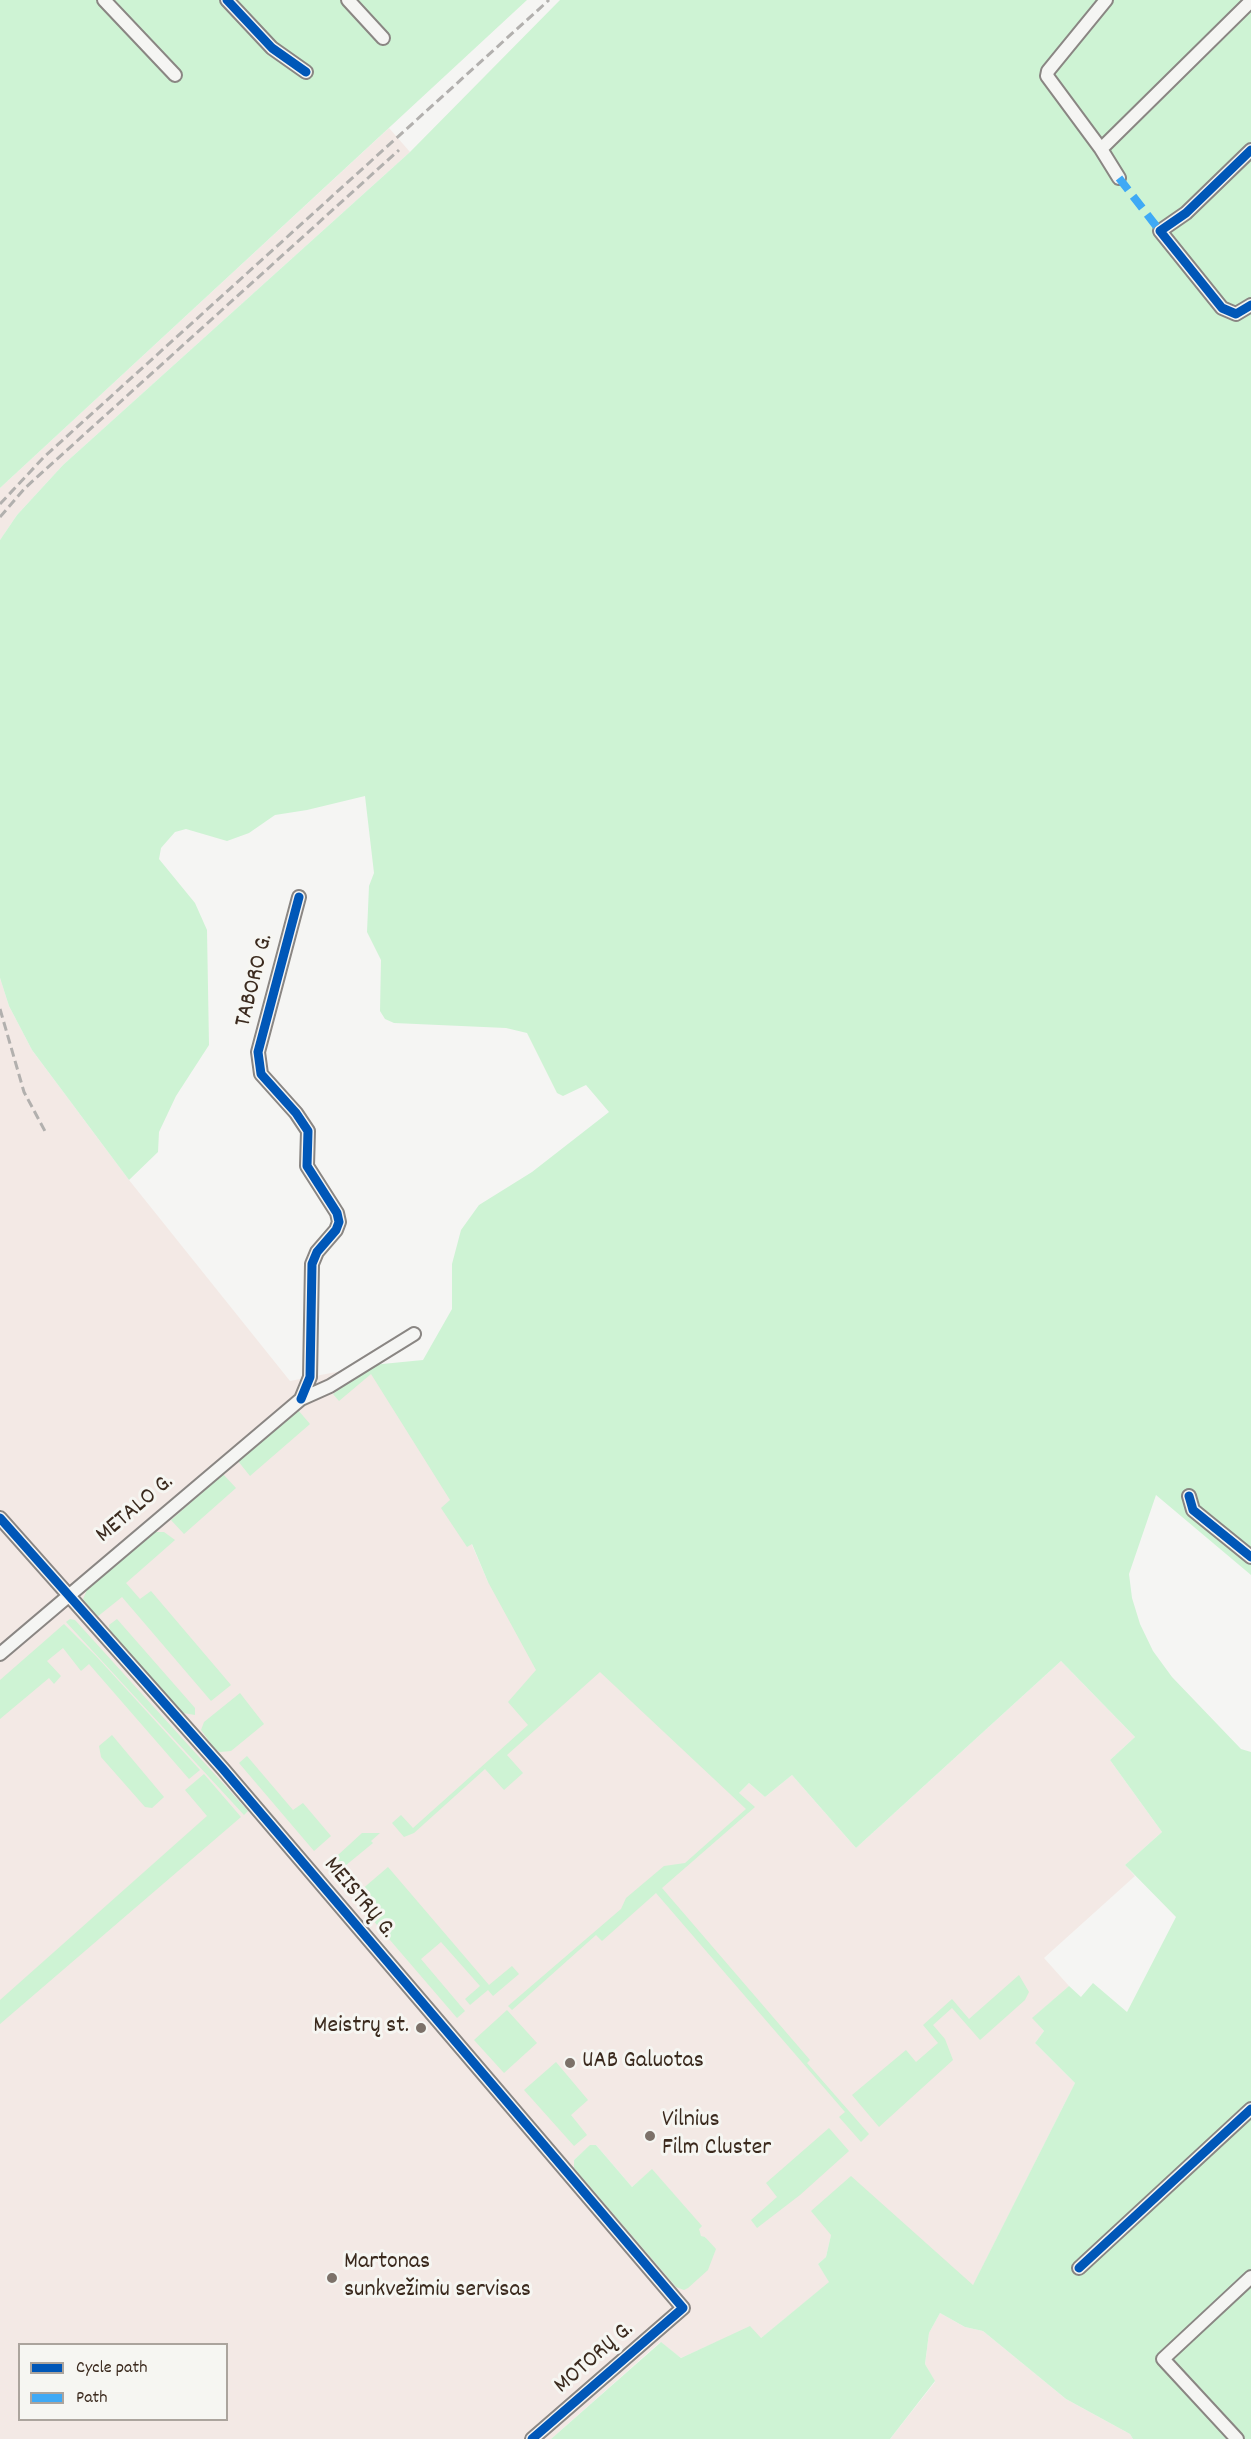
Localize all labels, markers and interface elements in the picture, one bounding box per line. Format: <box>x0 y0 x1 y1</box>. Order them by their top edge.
street label: TABORO G. <box>231 931 281 1031</box>
street label: METALO G. <box>91 1469 181 1551</box>
street label: MEISTRŲ G. <box>316 1852 400 1946</box>
place label: Meistrų st. <box>313 2014 409 2042</box>
marker: Meistrų st. <box>414 2021 428 2035</box>
place label: UAB Galuotas <box>582 2049 704 2077</box>
marker: UAB Galuotas <box>563 2056 577 2070</box>
place label: Vilnius Film Cluster <box>662 2108 771 2164</box>
marker: Vilnius Film Cluster <box>643 2129 657 2143</box>
place label: Martonas sunkvežimiu servisas <box>344 2250 531 2306</box>
marker: Martonas sunkvežimiu servisas <box>325 2271 339 2285</box>
street label: MOTORŲ G. <box>549 2317 641 2401</box>
legend <box>18 2343 228 2421</box>
text: Cycle path <box>76 2356 147 2381</box>
text: Path <box>76 2386 108 2411</box>

